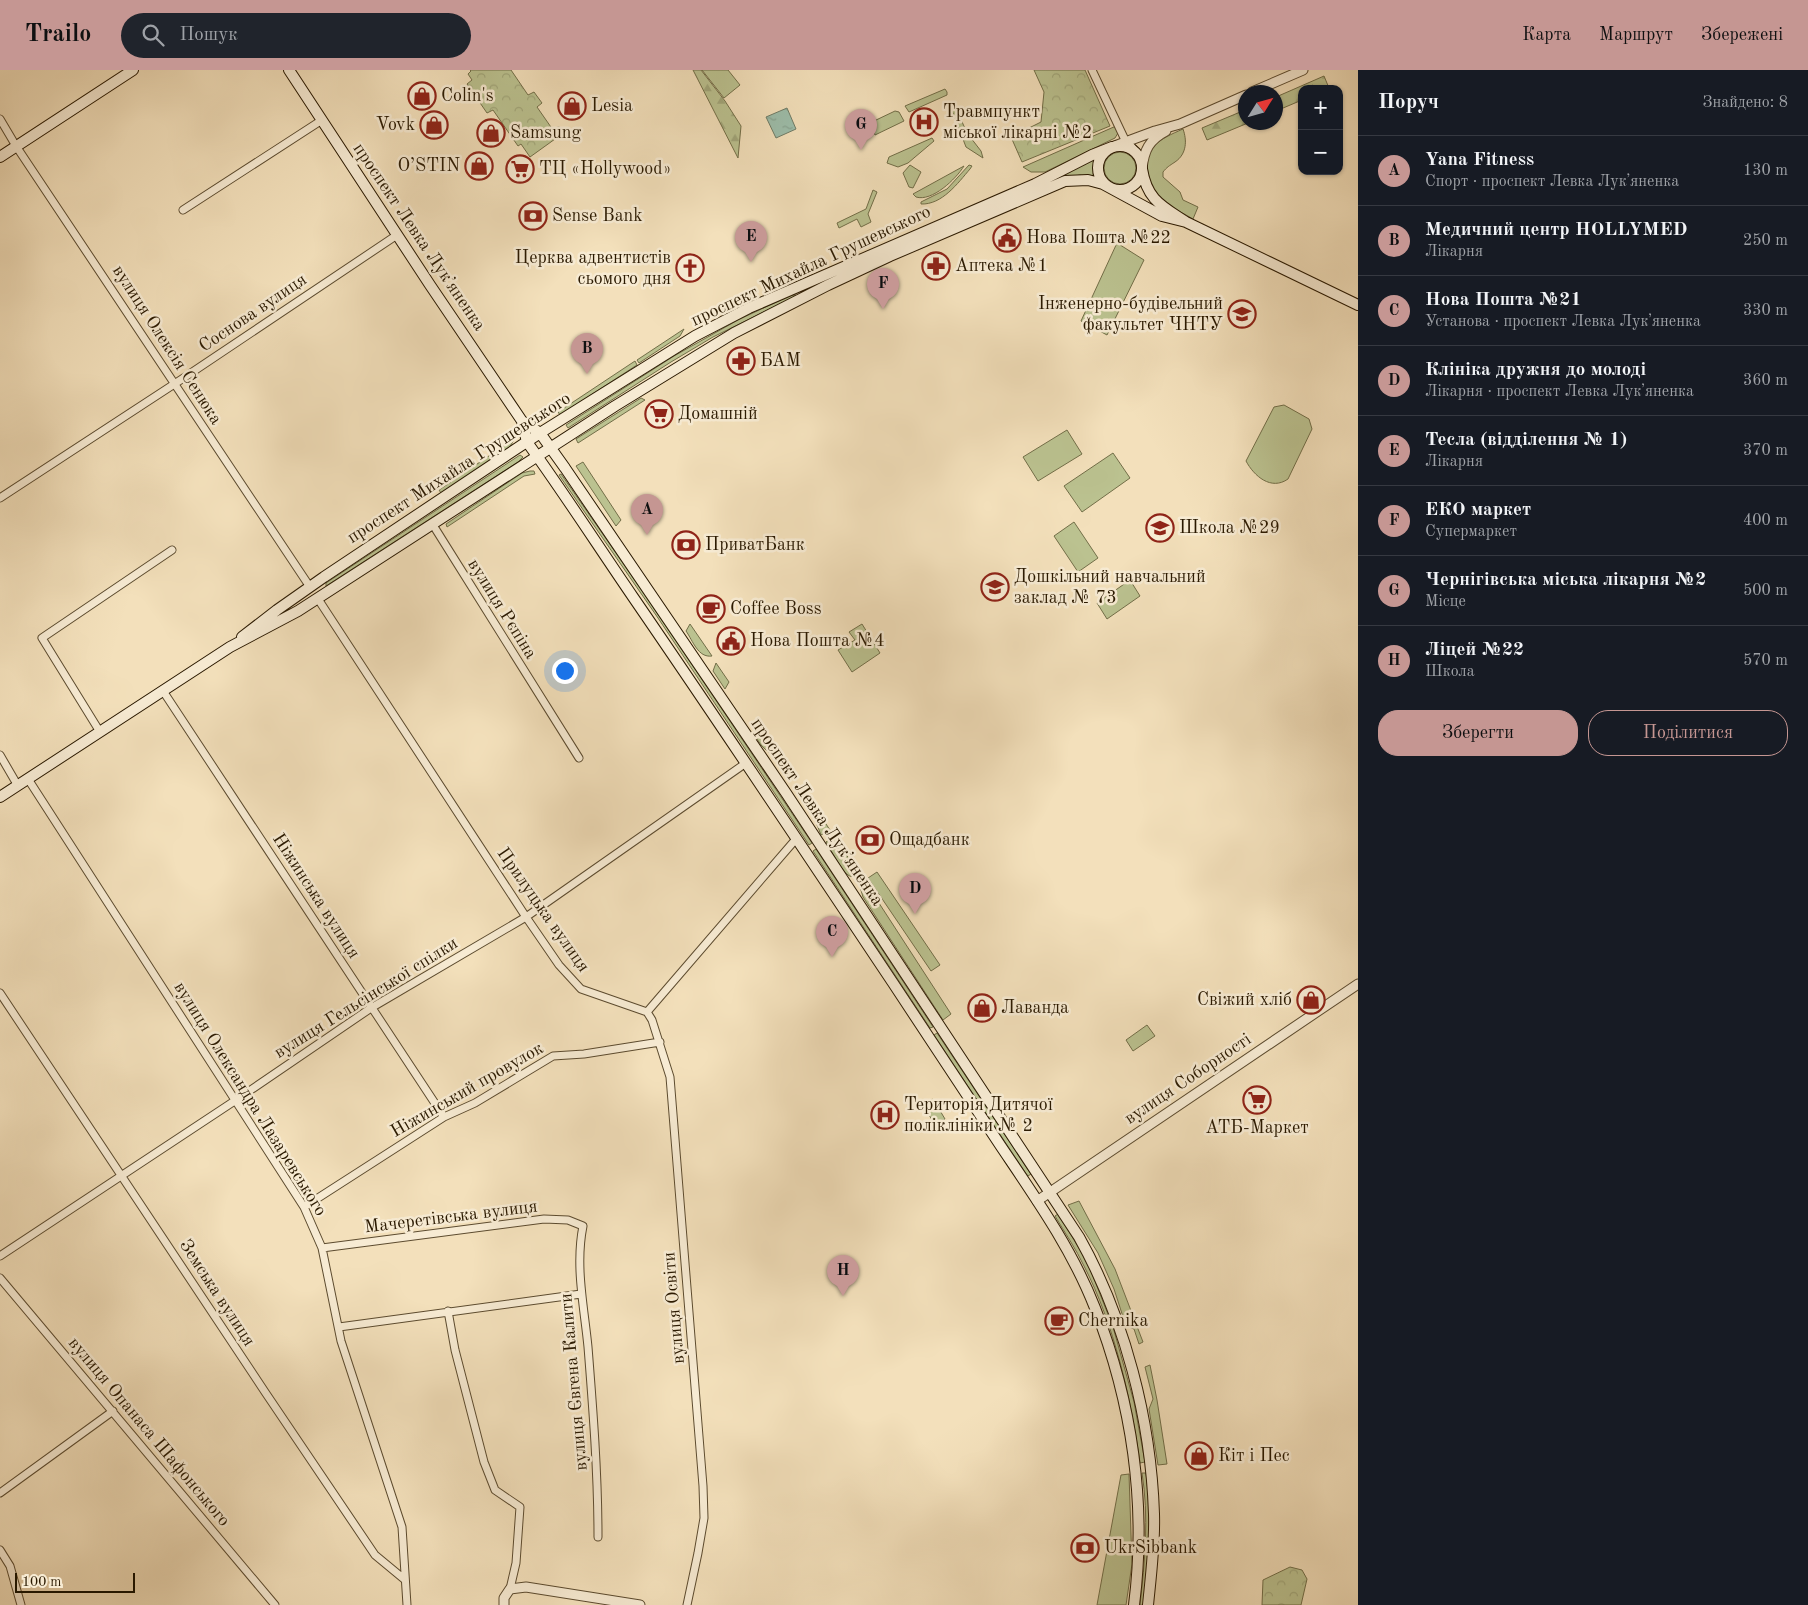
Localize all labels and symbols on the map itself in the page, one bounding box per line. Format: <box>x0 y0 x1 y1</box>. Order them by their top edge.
shop icon: Colin's <box>407 81 437 111</box>
north arrow <box>1238 85 1283 130</box>
place label: Colin's <box>441 87 494 105</box>
shop icon: Lesia <box>557 91 587 121</box>
place label: Lesia <box>591 97 633 115</box>
place label: Травмпункт міської лікарні №2 <box>943 103 1092 142</box>
hospital icon: Травмпункт міської лікарні №2 <box>909 107 939 137</box>
pin: G <box>845 109 877 150</box>
shop icon: Vovk <box>419 110 449 140</box>
place label: Vovk <box>376 116 415 134</box>
shop icon: Samsung <box>476 118 506 148</box>
place label: Samsung <box>510 124 581 142</box>
street label: проспект Левка Лукʼяненка <box>349 140 489 334</box>
shop icon: O’STIN <box>464 151 494 181</box>
supermarket icon: ТЦ «Hollywood» <box>505 154 535 184</box>
place label: O’STIN <box>397 157 460 175</box>
place label: ТЦ «Hollywood» <box>539 160 671 178</box>
bank icon: Sense Bank <box>518 201 548 231</box>
street label: проспект Михайла Грушевського <box>688 202 934 330</box>
place label: Sense Bank <box>552 207 643 225</box>
pin: E <box>735 221 767 262</box>
public building icon: Нова Пошта №22 <box>992 223 1022 253</box>
place label: Нова Пошта №22 <box>1026 229 1171 247</box>
place label: Церква адвентистів сьомого дня <box>515 249 671 288</box>
pharmacy icon: Аптека №1 <box>921 251 951 281</box>
church icon: Церква адвентистів сьомого дня <box>675 253 705 283</box>
place label: Аптека №1 <box>955 257 1048 275</box>
street label: вулиця Олексія Сенюка <box>109 262 225 428</box>
pin: F <box>867 268 899 309</box>
street label: Соснова вулиця <box>196 270 310 356</box>
place label: Інженерно-будівельний факультет ЧНТУ <box>1038 295 1223 335</box>
school or university icon: Інженерно-будівельний факультет ЧНТУ <box>1227 299 1257 329</box>
pin: B <box>571 333 603 374</box>
pharmacy icon: БАМ <box>726 346 756 376</box>
place label: БАМ <box>760 352 801 370</box>
street label: проспект Михайла Грушевського <box>344 389 574 547</box>
supermarket icon: Домашній <box>644 399 674 429</box>
place label: Домашній <box>678 405 758 423</box>
pin: A <box>631 494 663 535</box>
school or university icon: Школа №29 <box>1145 513 1175 543</box>
place label: Школа №29 <box>1179 519 1280 537</box>
bank icon: ПриватБанк <box>671 530 701 560</box>
place label: ПриватБанк <box>705 536 805 554</box>
street label: вулиця Рєпіна <box>464 556 540 662</box>
place label: Дошкільний навчальний заклад № 73 <box>1014 568 1206 607</box>
school or university icon: Дошкільний навчальний заклад № 73 <box>980 572 1010 602</box>
cafe icon: Coffee Boss <box>696 594 726 624</box>
place label: Coffee Boss <box>730 600 822 618</box>
public building icon: Нова Пошта №4 <box>716 626 746 656</box>
place label: Нова Пошта №4 <box>750 632 885 650</box>
your location <box>552 658 578 684</box>
street label: проспект Левка Лукʼяненка <box>747 715 887 909</box>
bank icon: Ощадбанк <box>855 825 885 855</box>
street label: Ніжинська вулиця <box>269 830 363 962</box>
place label: Ощадбанк <box>889 831 970 849</box>
street label: Прилуцька вулиця <box>493 845 593 975</box>
pin: D <box>899 873 931 914</box>
pin: C <box>816 916 848 957</box>
street label: вулиця Гельсінської спілки <box>271 934 461 1062</box>
street label: вулиця Олександра Лазаревського <box>170 979 330 1219</box>
shop icon: Свіжий хліб <box>1296 985 1326 1015</box>
place label: Свіжий хліб <box>1197 991 1292 1009</box>
shop icon: Лаванда <box>967 993 997 1023</box>
place label: Лаванда <box>1001 999 1069 1017</box>
street label: вулиця Соборності <box>1121 1030 1255 1128</box>
street label: Ніжинський провулок <box>388 1039 546 1141</box>
supermarket icon: АТБ-Маркет <box>1242 1085 1272 1115</box>
place label: Територія Дитячої поліклініки № 2 <box>904 1096 1053 1135</box>
hospital icon: Територія Дитячої поліклініки № 2 <box>870 1100 900 1130</box>
place label: АТБ-Маркет <box>1205 1119 1309 1137</box>
street label: Мачеретівська вулиця <box>363 1197 539 1237</box>
street label: Земська вулиця <box>176 1236 258 1350</box>
street label: вулиця Освіти <box>660 1251 688 1365</box>
pin: H <box>827 1255 859 1296</box>
street label: вулиця Євгена Калити <box>557 1292 591 1472</box>
cafe icon: Chernika <box>1044 1306 1074 1336</box>
place label: Chernika <box>1078 1312 1148 1330</box>
street label: вулиця Опанаса Шафонського <box>64 1334 233 1531</box>
shop icon: Кіт і Пес <box>1184 1441 1214 1471</box>
place label: Кіт і Пес <box>1218 1447 1290 1465</box>
bank icon: UkrSibbank <box>1070 1533 1100 1563</box>
place label: UkrSibbank <box>1104 1539 1197 1557</box>
scale bar <box>15 1570 135 1593</box>

